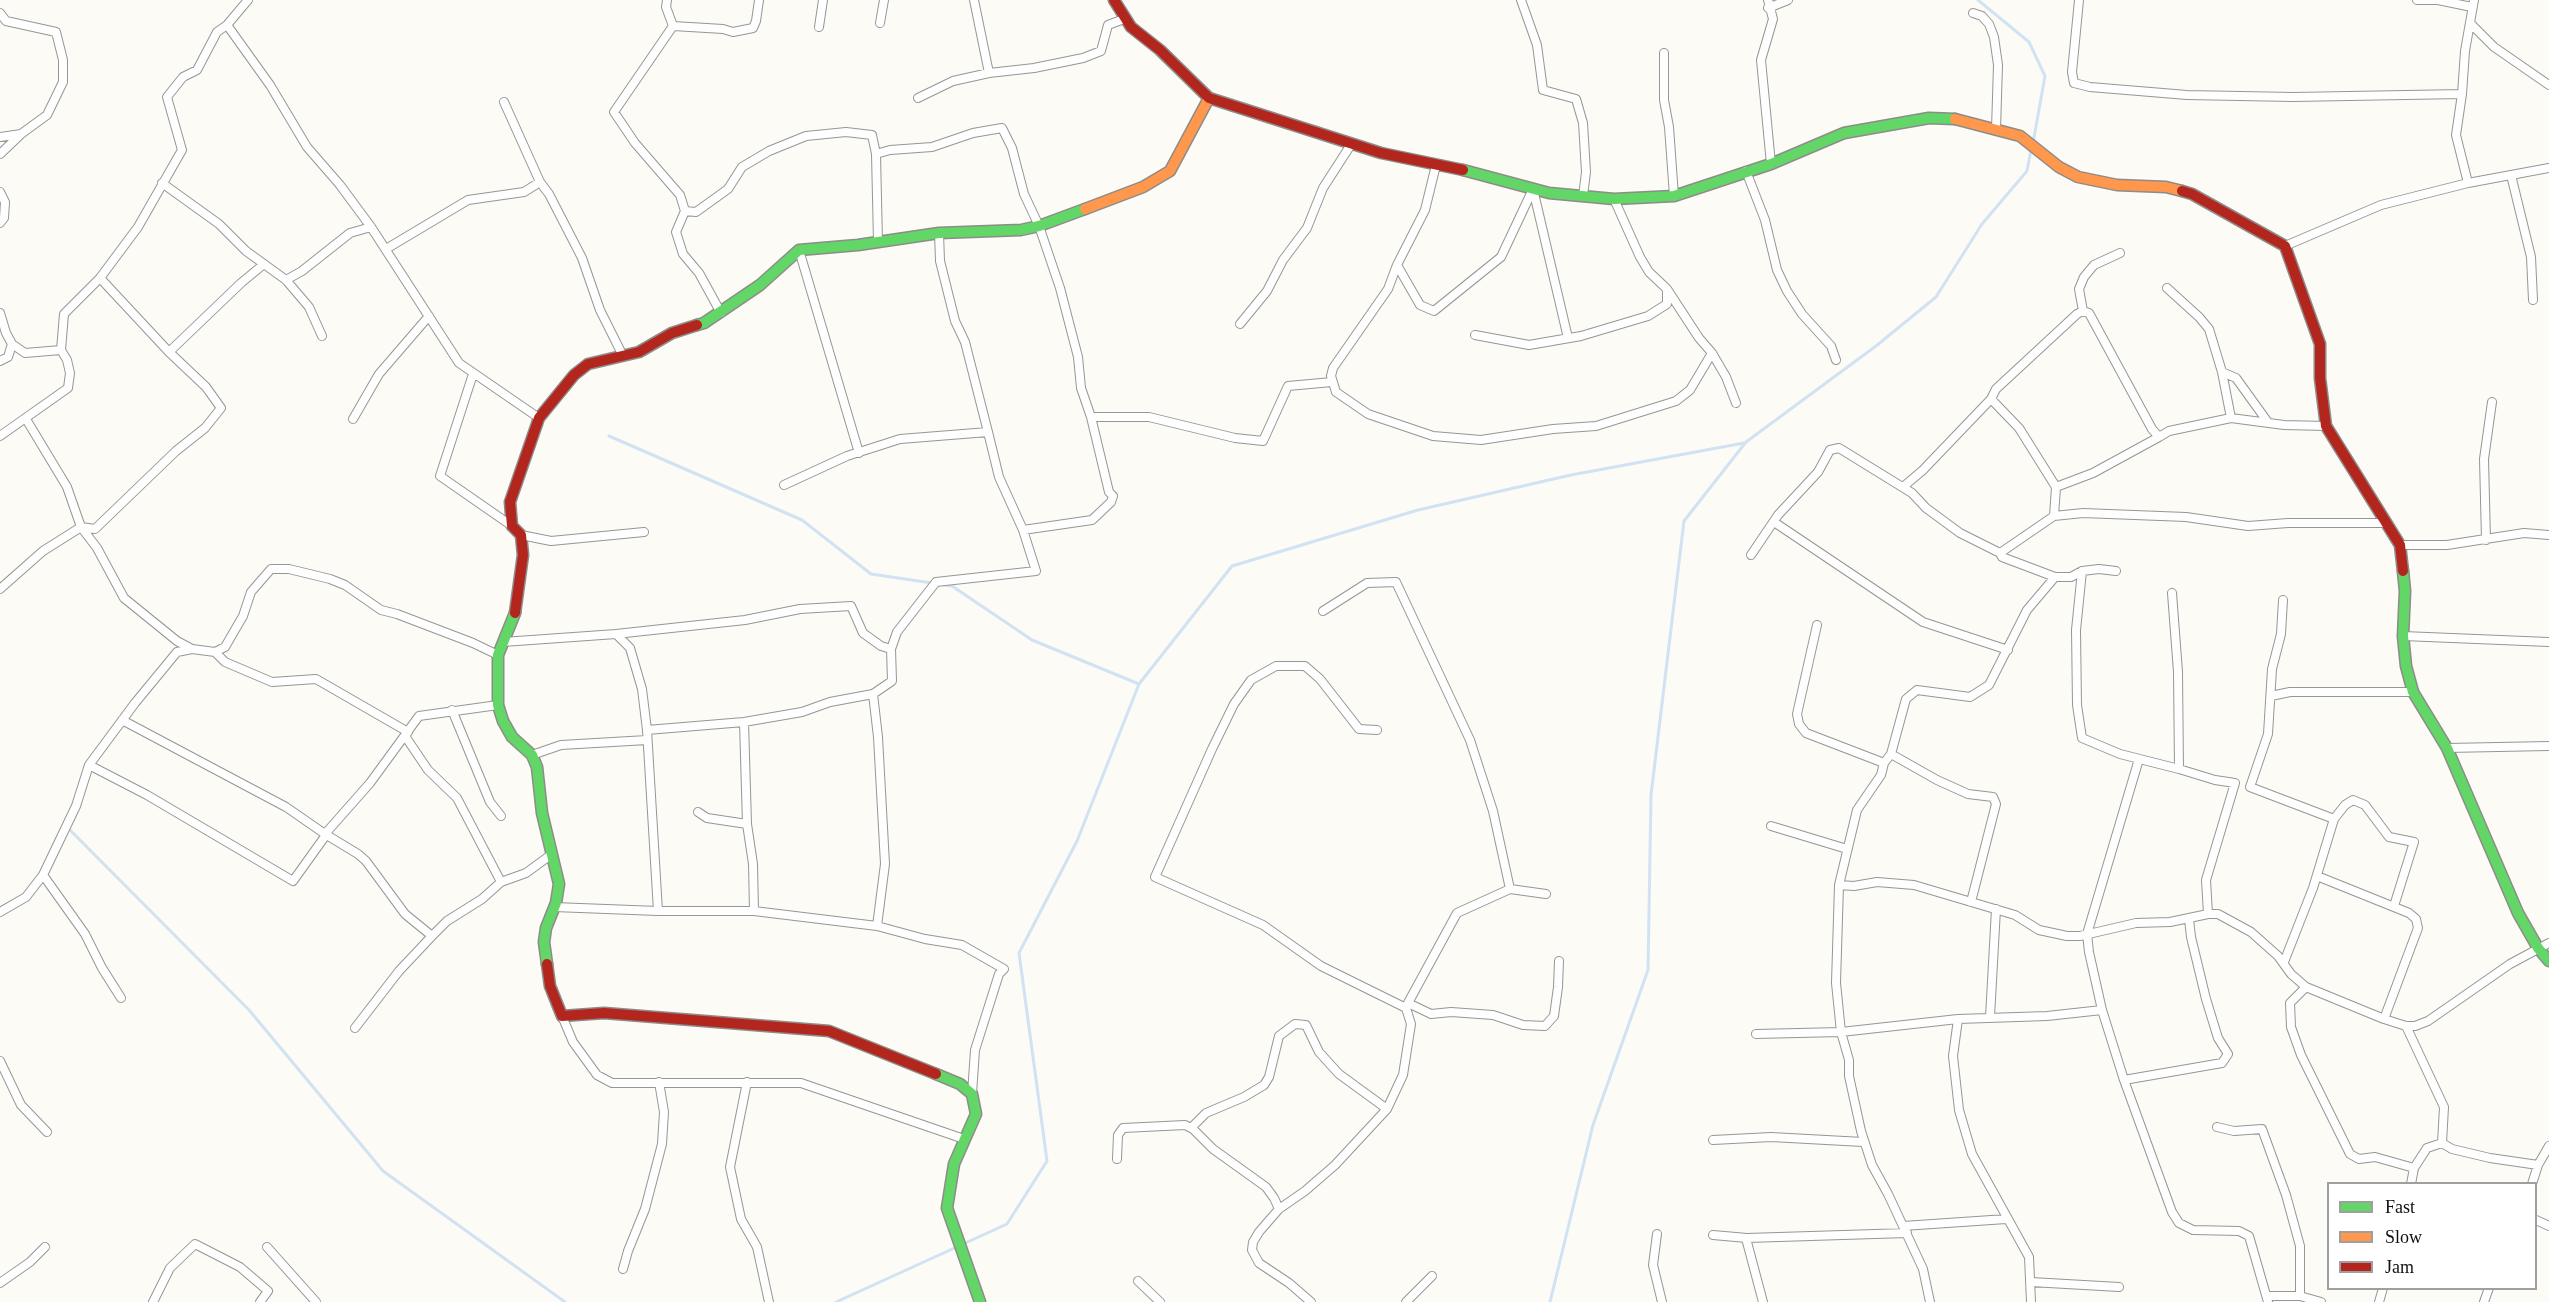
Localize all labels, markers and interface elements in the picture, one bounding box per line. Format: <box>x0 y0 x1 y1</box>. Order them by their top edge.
legend <box>2327 1182 2537 1290</box>
text: Fast <box>2385 1197 2415 1217</box>
text: Slow <box>2385 1227 2422 1247</box>
text: Jam <box>2385 1257 2414 1277</box>

